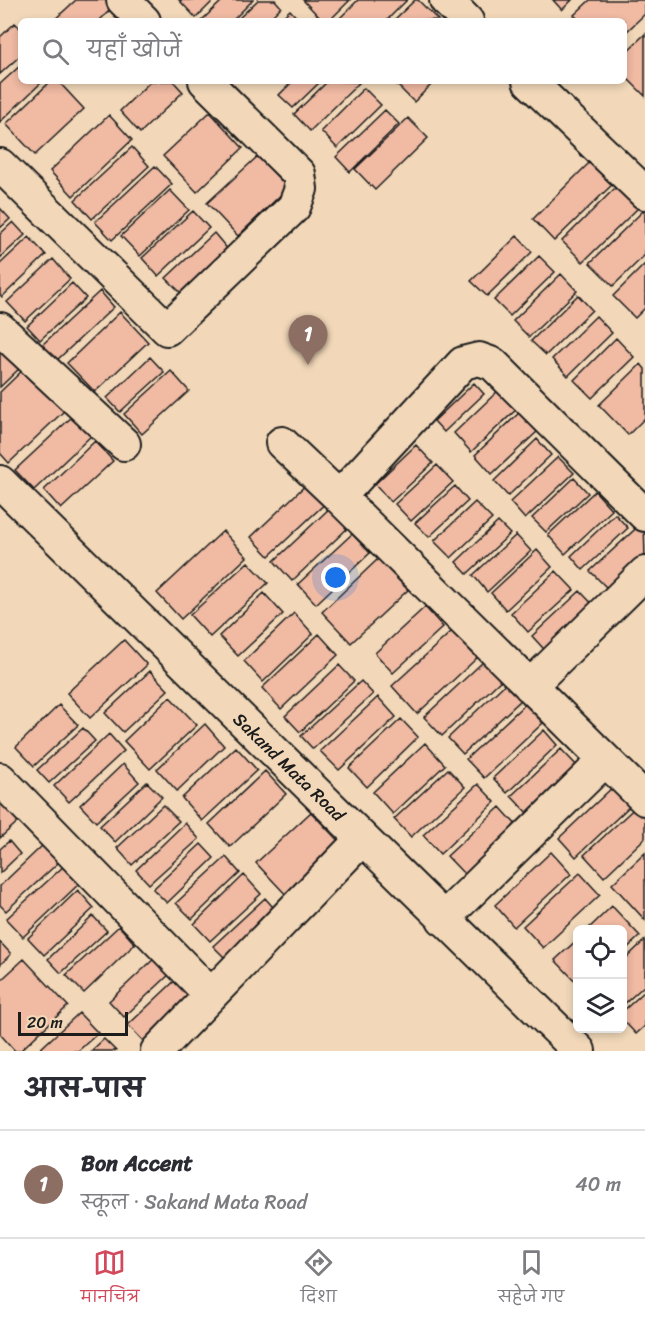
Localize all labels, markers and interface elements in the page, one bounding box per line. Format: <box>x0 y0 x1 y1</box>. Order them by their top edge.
search box <box>18 18 627 84</box>
text: यहाँ खोजें <box>87 30 182 69</box>
icon: search <box>39 35 72 68</box>
pin: 1 <box>288 316 328 365</box>
your location <box>321 563 350 592</box>
street label: Sakand Mata Road <box>225 705 354 831</box>
map controls <box>573 925 627 1033</box>
button: locate <box>573 925 627 979</box>
button: layers <box>573 979 627 1033</box>
text: 20 m <box>27 1008 63 1037</box>
scale bar <box>18 1009 128 1036</box>
text: आस-पास <box>24 1065 144 1111</box>
text: Bon Accent <box>81 1144 193 1183</box>
text: 1 <box>39 1167 48 1202</box>
text: 40 m <box>575 1167 621 1202</box>
text: स्कूल · Sakand Mata Road <box>81 1185 307 1220</box>
tab: मानचित्र <box>81 1246 139 1314</box>
tab: दिशा <box>300 1246 337 1314</box>
tab: सहेजे गए <box>498 1246 564 1314</box>

